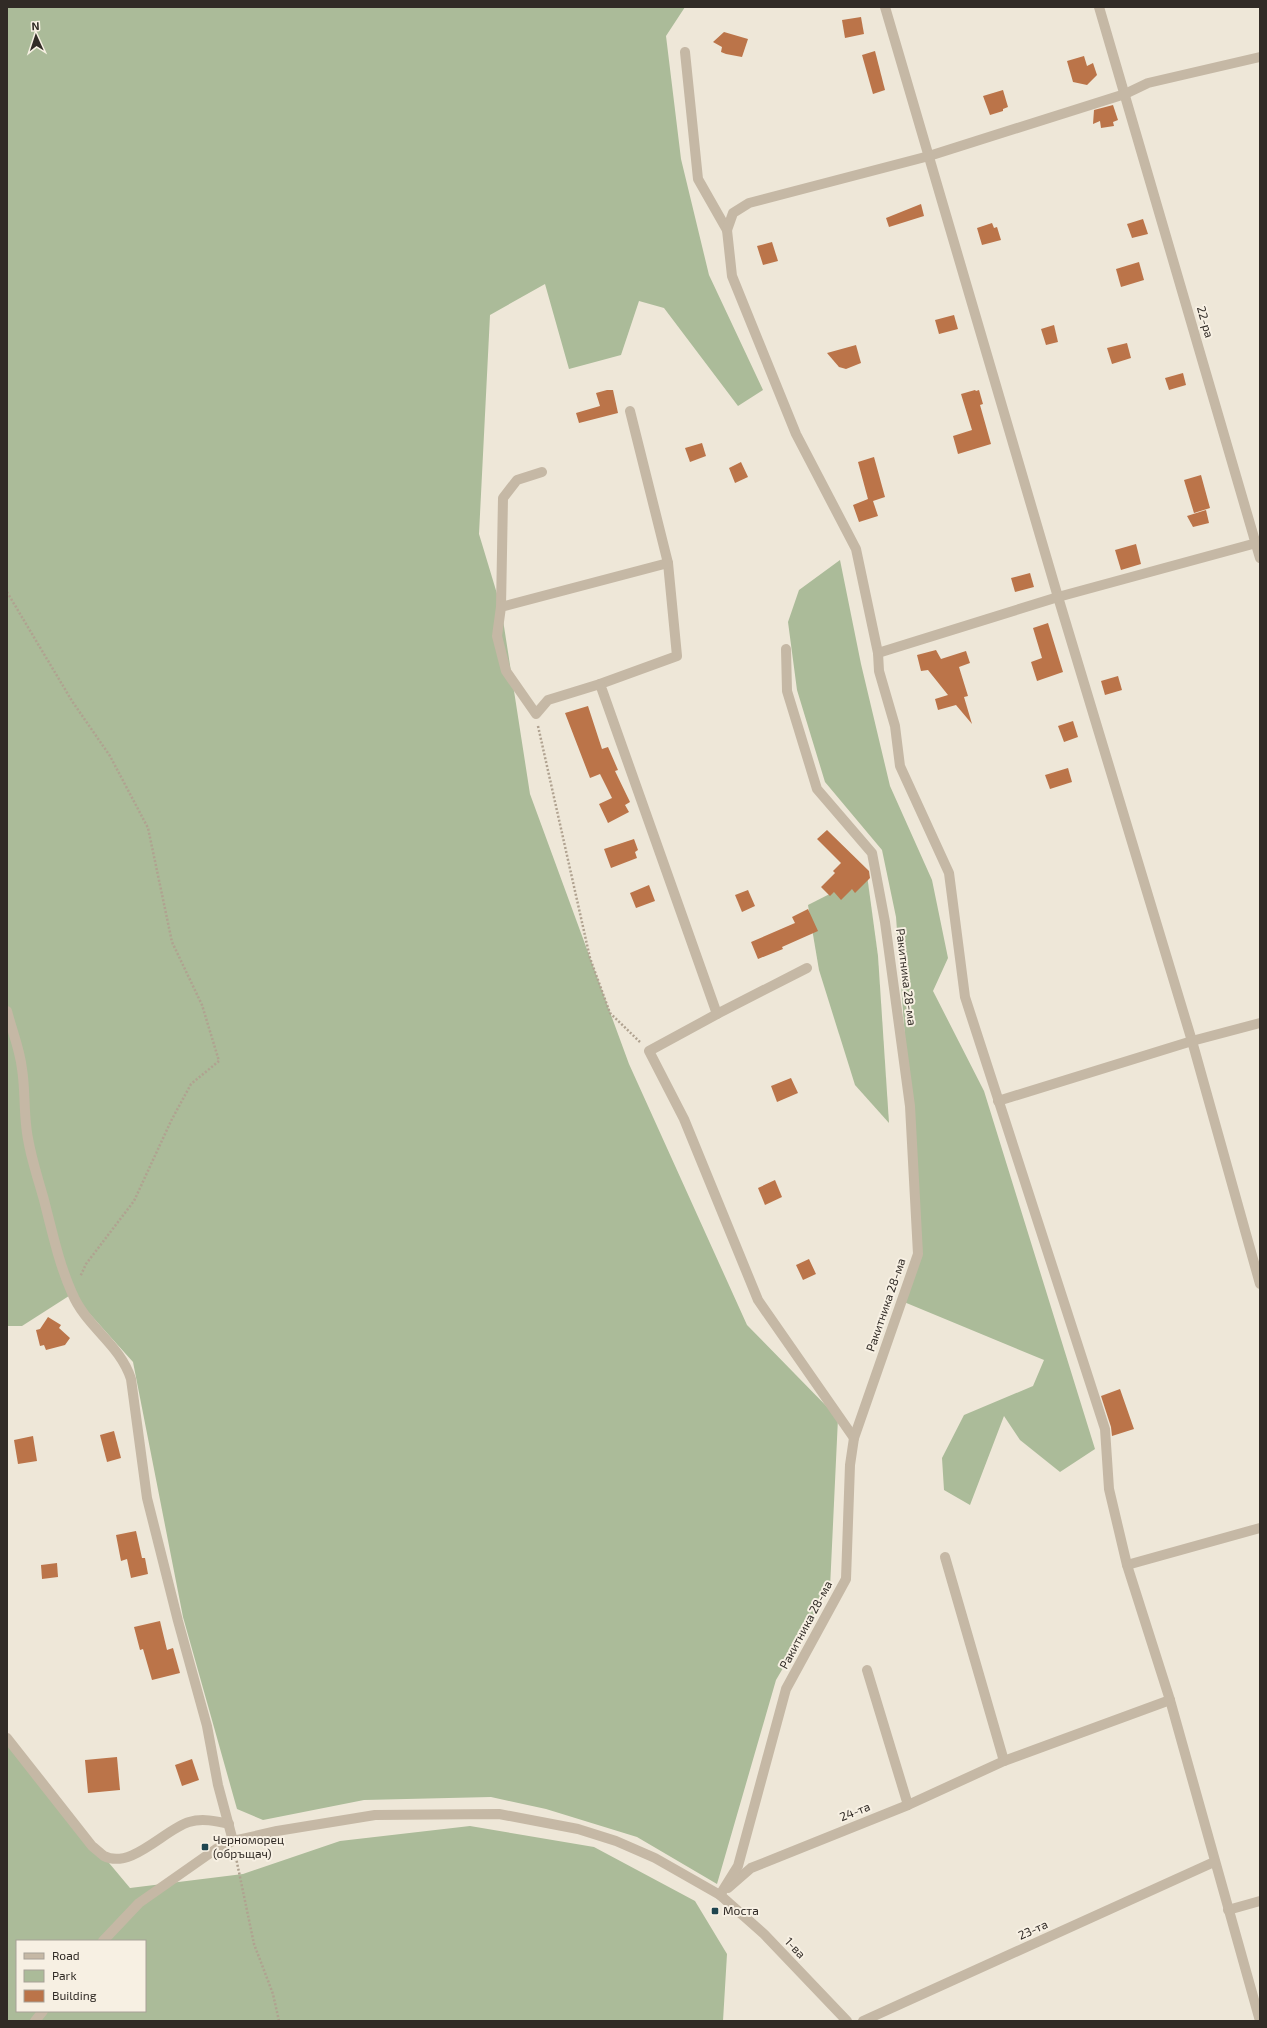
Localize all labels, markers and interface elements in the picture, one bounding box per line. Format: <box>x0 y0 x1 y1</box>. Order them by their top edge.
north arrow <box>16 16 56 56</box>
text: N <box>31 19 40 32</box>
street label: 22-ра <box>1195 304 1217 339</box>
street label: Ракитника 28-ма <box>894 927 920 1026</box>
street label: Ракитника 28-ма <box>863 1256 908 1353</box>
street label: Ракитника 28-ма <box>776 1578 834 1671</box>
street label: 24-та <box>837 1799 872 1823</box>
place label: Черноморец (обръщач) <box>213 1832 284 1860</box>
marker: Черноморец (обръщач) <box>200 1842 210 1852</box>
place label: Моста <box>723 1903 759 1917</box>
marker: Моста <box>710 1906 720 1916</box>
street label: 23-та <box>1016 1916 1050 1942</box>
street label: 1-ва <box>783 1934 809 1961</box>
legend <box>16 1940 146 2012</box>
text: Road <box>52 1948 80 1962</box>
text: Park <box>52 1968 77 1982</box>
text: Building <box>52 1988 97 2002</box>

